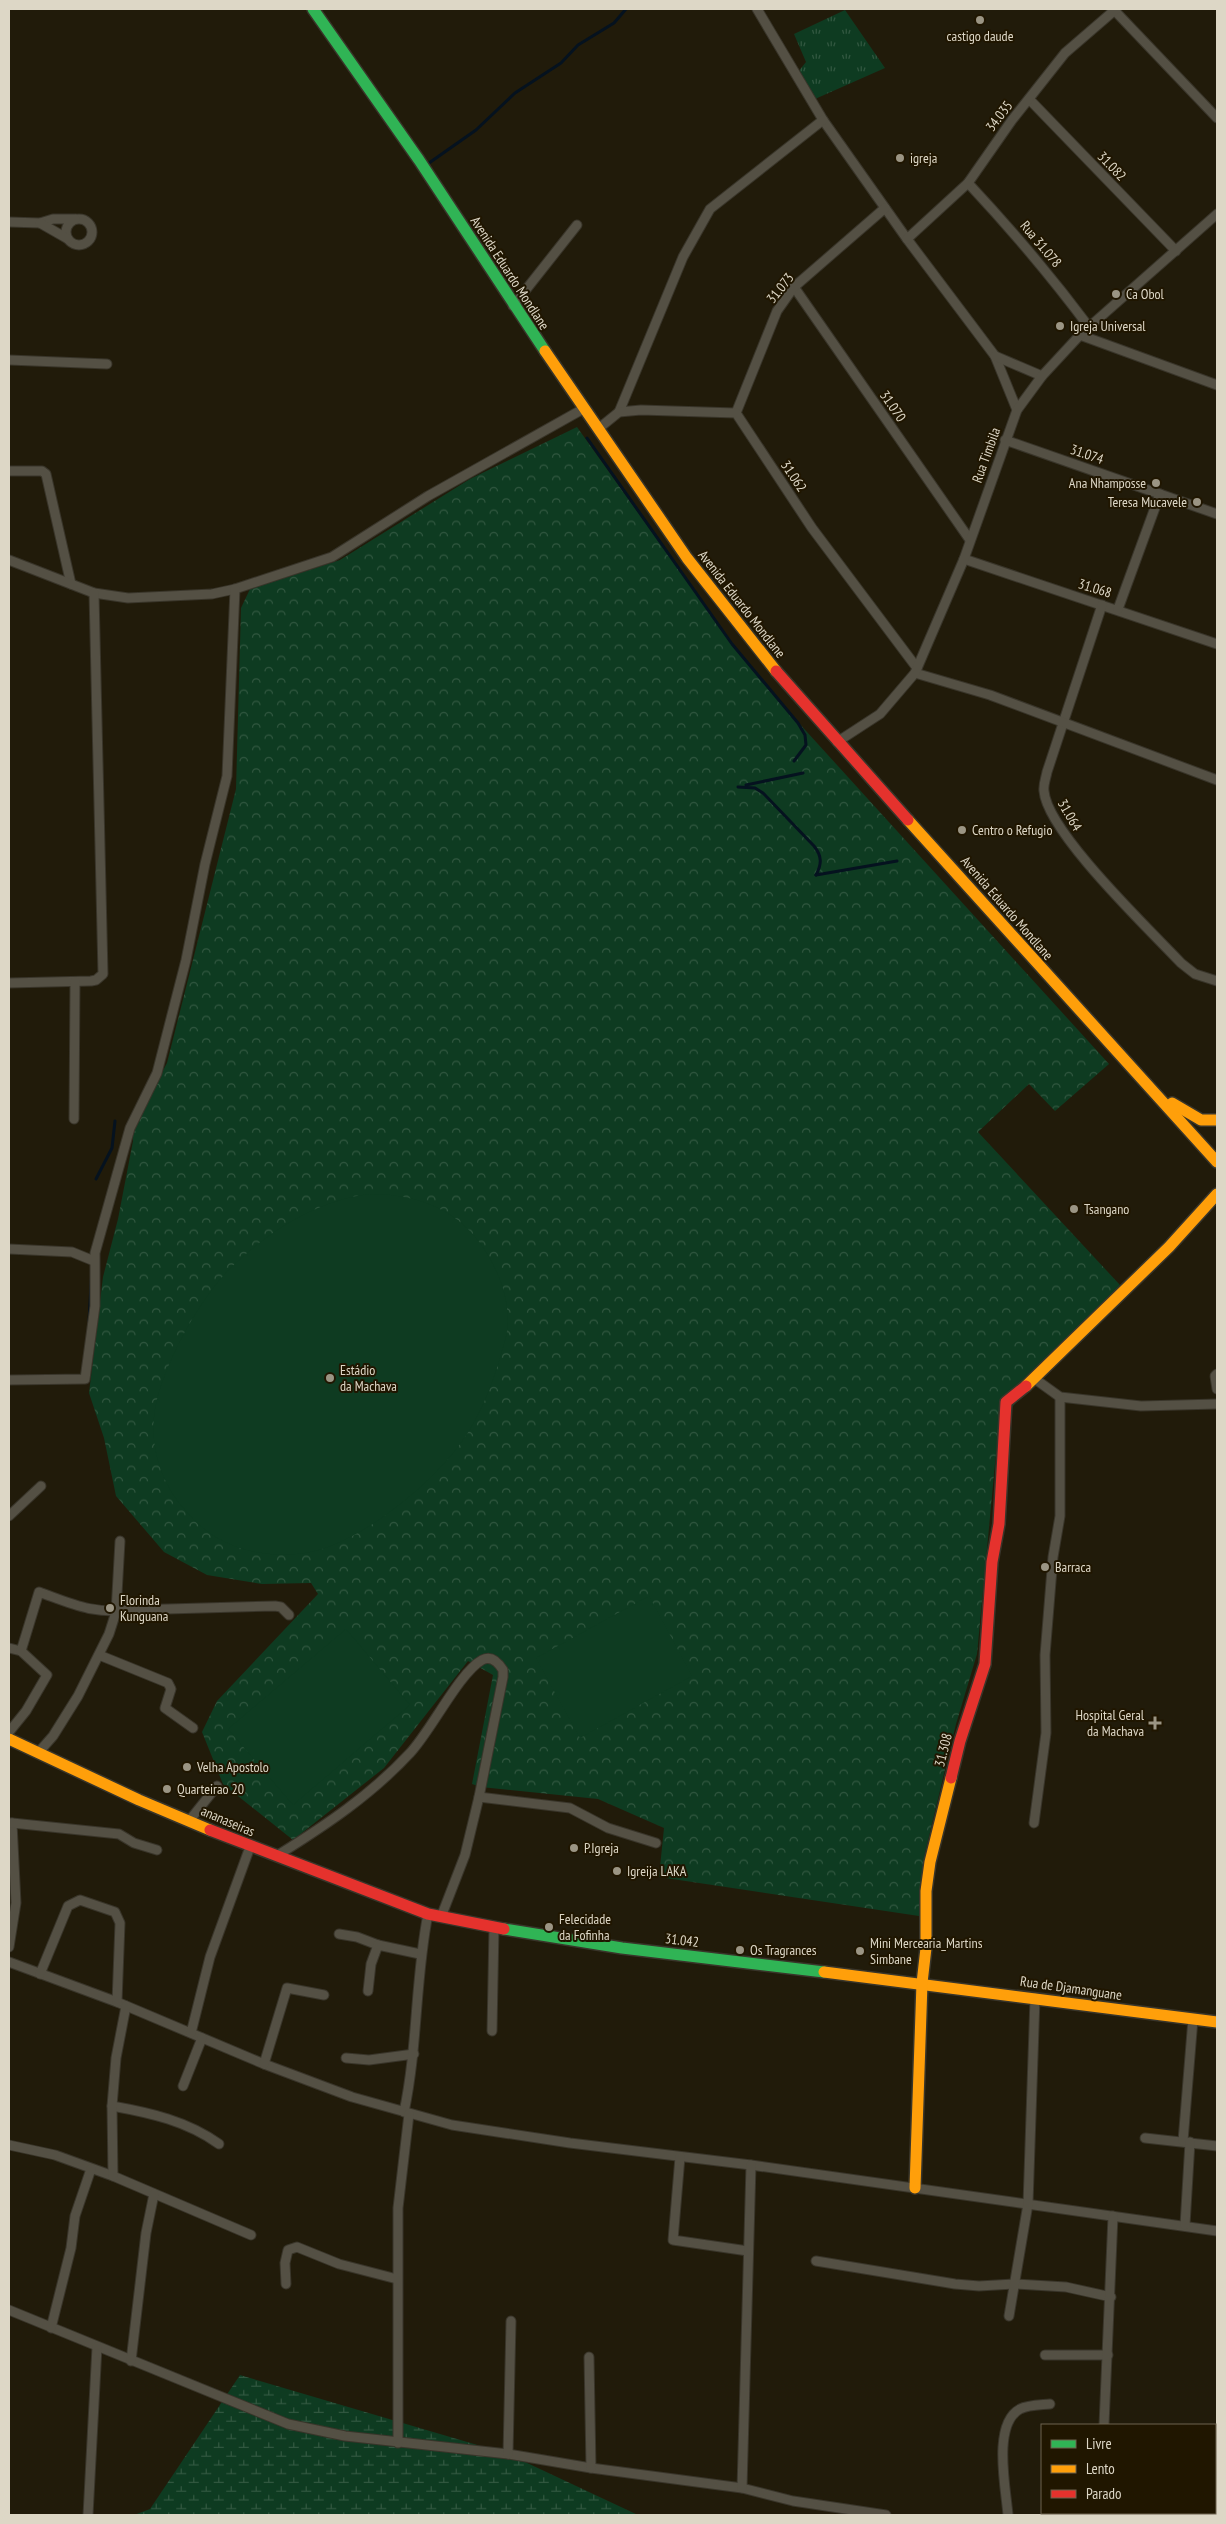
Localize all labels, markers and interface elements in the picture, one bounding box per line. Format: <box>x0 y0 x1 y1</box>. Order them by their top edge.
marker: castigo daude <box>974 14 986 26</box>
place label: castigo daude <box>947 27 1014 45</box>
street label: 34.035 <box>982 97 1016 135</box>
street label: 31.082 <box>1094 148 1130 184</box>
place label: igreja <box>910 149 937 167</box>
marker: igreja <box>894 152 906 164</box>
street label: Avenida Eduardo Mondlane <box>467 213 554 333</box>
street label: Rua 31.078 <box>1016 217 1066 271</box>
street label: 31.073 <box>762 269 798 307</box>
place label: Ca Obol <box>1126 285 1165 303</box>
marker: Ca Obol <box>1110 288 1122 300</box>
place label: Igreja Universal <box>1070 317 1146 335</box>
marker: Igreja Universal <box>1054 320 1066 332</box>
street label: 31.070 <box>876 387 910 425</box>
street label: Rua Timbila <box>968 425 1004 485</box>
street label: 31.074 <box>1068 440 1107 468</box>
street label: 31.062 <box>777 457 811 495</box>
place label: Ana Nhamposse <box>1069 474 1146 492</box>
marker: Ana Nhamposse <box>1150 477 1162 489</box>
place label: Teresa Mucavele <box>1108 493 1187 511</box>
marker: Teresa Mucavele <box>1191 496 1203 508</box>
street label: Avenida Eduardo Mondlane <box>694 547 790 662</box>
street label: 31.068 <box>1076 574 1114 602</box>
street label: 31.064 <box>1054 796 1087 835</box>
place label: Centro o Refugio <box>972 821 1052 839</box>
marker: Centro o Refugio <box>956 824 968 836</box>
street label: Avenida Eduardo Mondlane <box>957 852 1057 964</box>
place label: Tsangano <box>1084 1200 1129 1218</box>
marker: Tsangano <box>1068 1203 1080 1215</box>
place label: Estádio da Machava <box>340 1361 397 1395</box>
marker: Estádio da Machava <box>324 1372 336 1384</box>
place label: Barraca <box>1055 1558 1091 1576</box>
marker: Barraca <box>1039 1561 1051 1573</box>
place label: Florinda Kunguana <box>120 1591 168 1625</box>
marker: Florinda Kunguana <box>104 1602 116 1614</box>
place label: Hospital Geral da Machava <box>1076 1706 1145 1740</box>
marker: Hospital Geral da Machava <box>1148 1716 1162 1730</box>
street label: 31.308 <box>930 1731 956 1769</box>
place label: Velha Apostolo <box>196 1758 269 1776</box>
marker: Velha Apostolo <box>181 1761 193 1773</box>
place label: Quarteirao 20 <box>177 1780 244 1798</box>
marker: Quarteirao 20 <box>161 1783 173 1795</box>
street label: ananaseiras <box>198 1802 258 1840</box>
place label: P.Igreja <box>584 1839 619 1857</box>
marker: P.Igreja <box>568 1842 580 1854</box>
place label: Igreija LAKA <box>627 1862 687 1880</box>
marker: Igreija LAKA <box>611 1865 623 1877</box>
place label: Felecidade da Fofinha <box>559 1910 611 1944</box>
marker: Felecidade da Fofinha <box>543 1921 555 1933</box>
street label: 31.042 <box>664 1929 700 1951</box>
place label: Mini Mercearia_Martins Simbane <box>870 1934 983 1968</box>
place label: Os Tragrances <box>750 1941 817 1959</box>
marker: Os Tragrances <box>734 1944 746 1956</box>
marker: Mini Mercearia_Martins Simbane <box>854 1945 866 1957</box>
street label: Rua de Djamanguane <box>1019 1972 1123 2004</box>
legend <box>1041 2424 1216 2514</box>
text: Livre <box>1086 2434 1112 2453</box>
text: Lento <box>1086 2459 1115 2478</box>
text: Parado <box>1086 2484 1121 2503</box>

